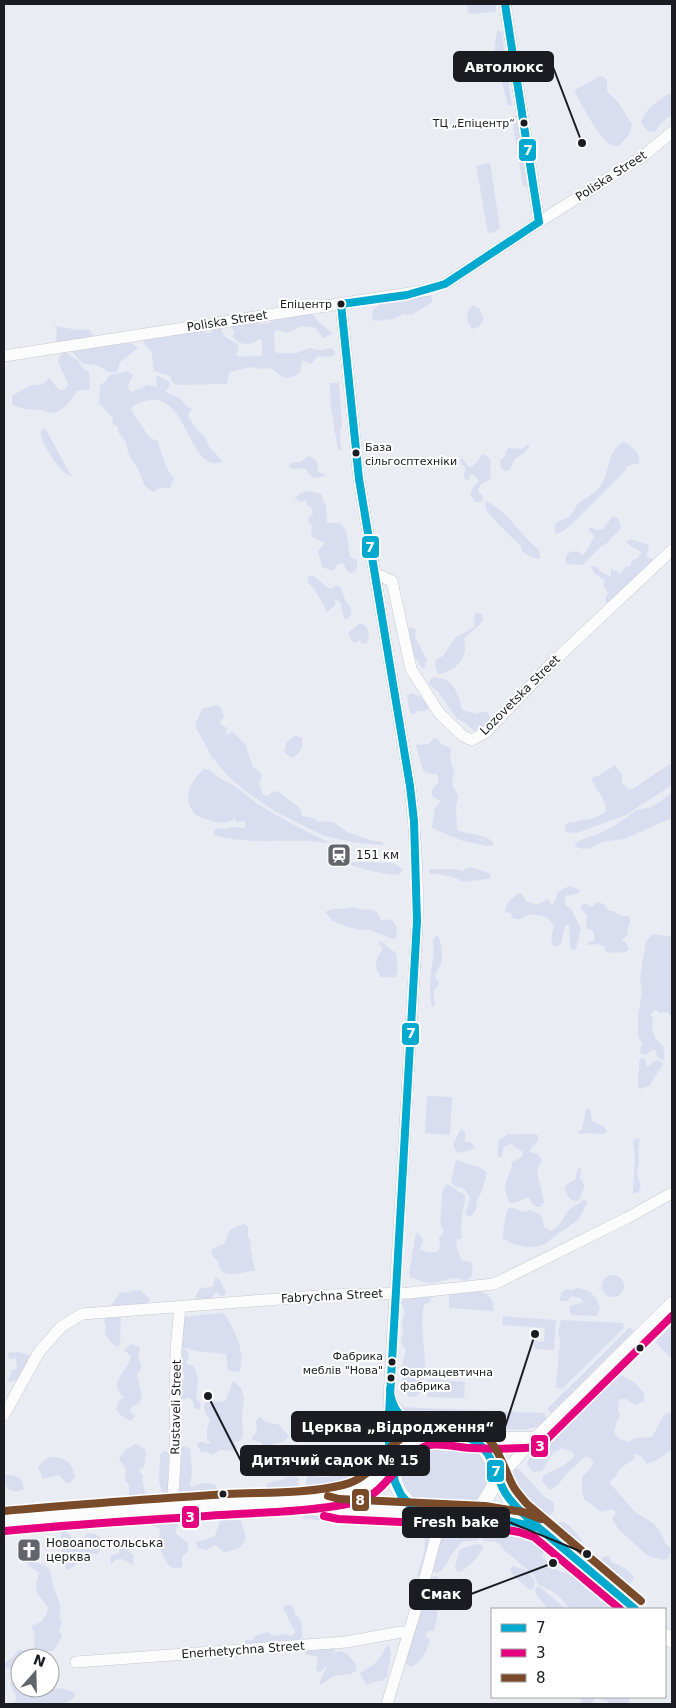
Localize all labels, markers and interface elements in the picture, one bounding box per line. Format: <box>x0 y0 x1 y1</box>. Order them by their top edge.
callout: Автолюкс <box>454 52 553 81</box>
text: Автолюкс <box>464 59 544 75</box>
place label: ТЦ „Епіцентр“ <box>432 117 515 130</box>
marker: ТЦ „Епіцентр“ <box>519 118 529 128</box>
line badge: 7 <box>518 138 537 162</box>
text: 7 <box>523 142 533 158</box>
street label: Poliska Street <box>573 148 649 204</box>
place label: Епіцентр <box>280 298 332 311</box>
marker: Епіцентр <box>336 299 346 309</box>
street label: Poliska Street <box>186 308 269 334</box>
place label: База сільгосптехніки <box>365 441 457 468</box>
marker: База сільгосптехніки <box>351 448 361 458</box>
line badge: 7 <box>361 535 380 559</box>
text: 7 <box>365 539 375 555</box>
street label: Lozovetska Street <box>477 652 563 738</box>
station icon: 151 км <box>326 842 352 868</box>
place label: 151 км <box>356 848 399 862</box>
line badge: 7 <box>401 1022 420 1046</box>
text: 7 <box>406 1025 416 1041</box>
street label: Fabrychna Street <box>281 1286 384 1306</box>
unlabelled marker <box>635 1343 645 1353</box>
place label: Фабрика меблів "Нова" <box>303 1350 383 1377</box>
marker: Фабрика меблів "Нова" <box>387 1357 397 1367</box>
street label: Rustaveli Street <box>168 1359 184 1455</box>
place label: Фармацевтична фабрика <box>400 1366 493 1393</box>
marker: Фармацевтична фабрика <box>386 1373 396 1383</box>
callout: Церква „Відродження“ <box>292 1412 505 1441</box>
text: Церква „Відродження“ <box>301 1419 495 1435</box>
line badge: 3 <box>530 1434 549 1458</box>
text: 3 <box>535 1438 545 1454</box>
callout: Дитячий садок № 15 <box>241 1446 429 1475</box>
text: Дитячий садок № 15 <box>251 1452 419 1468</box>
line badge: 7 <box>486 1459 505 1483</box>
text: 7 <box>491 1463 501 1479</box>
line badge: 8 <box>351 1488 370 1512</box>
unlabelled marker <box>218 1489 228 1499</box>
text: 8 <box>355 1492 365 1508</box>
line badge: 3 <box>181 1505 200 1529</box>
callout: Fresh bake <box>403 1508 509 1537</box>
text: 3 <box>185 1509 195 1525</box>
text: Fresh bake <box>413 1514 499 1530</box>
place label: Новоапостольська церква <box>46 1536 163 1564</box>
church icon: Новоапостольська церква <box>16 1537 42 1563</box>
callout: Смак <box>410 1580 471 1609</box>
text: Смак <box>421 1586 462 1602</box>
legend <box>491 1608 666 1698</box>
text: 7 <box>536 1619 546 1637</box>
street label: Enerhetychna Street <box>181 1639 305 1661</box>
text: 3 <box>536 1644 546 1662</box>
north arrow <box>10 1648 60 1698</box>
text: N <box>31 1651 48 1670</box>
text: 8 <box>536 1669 546 1687</box>

